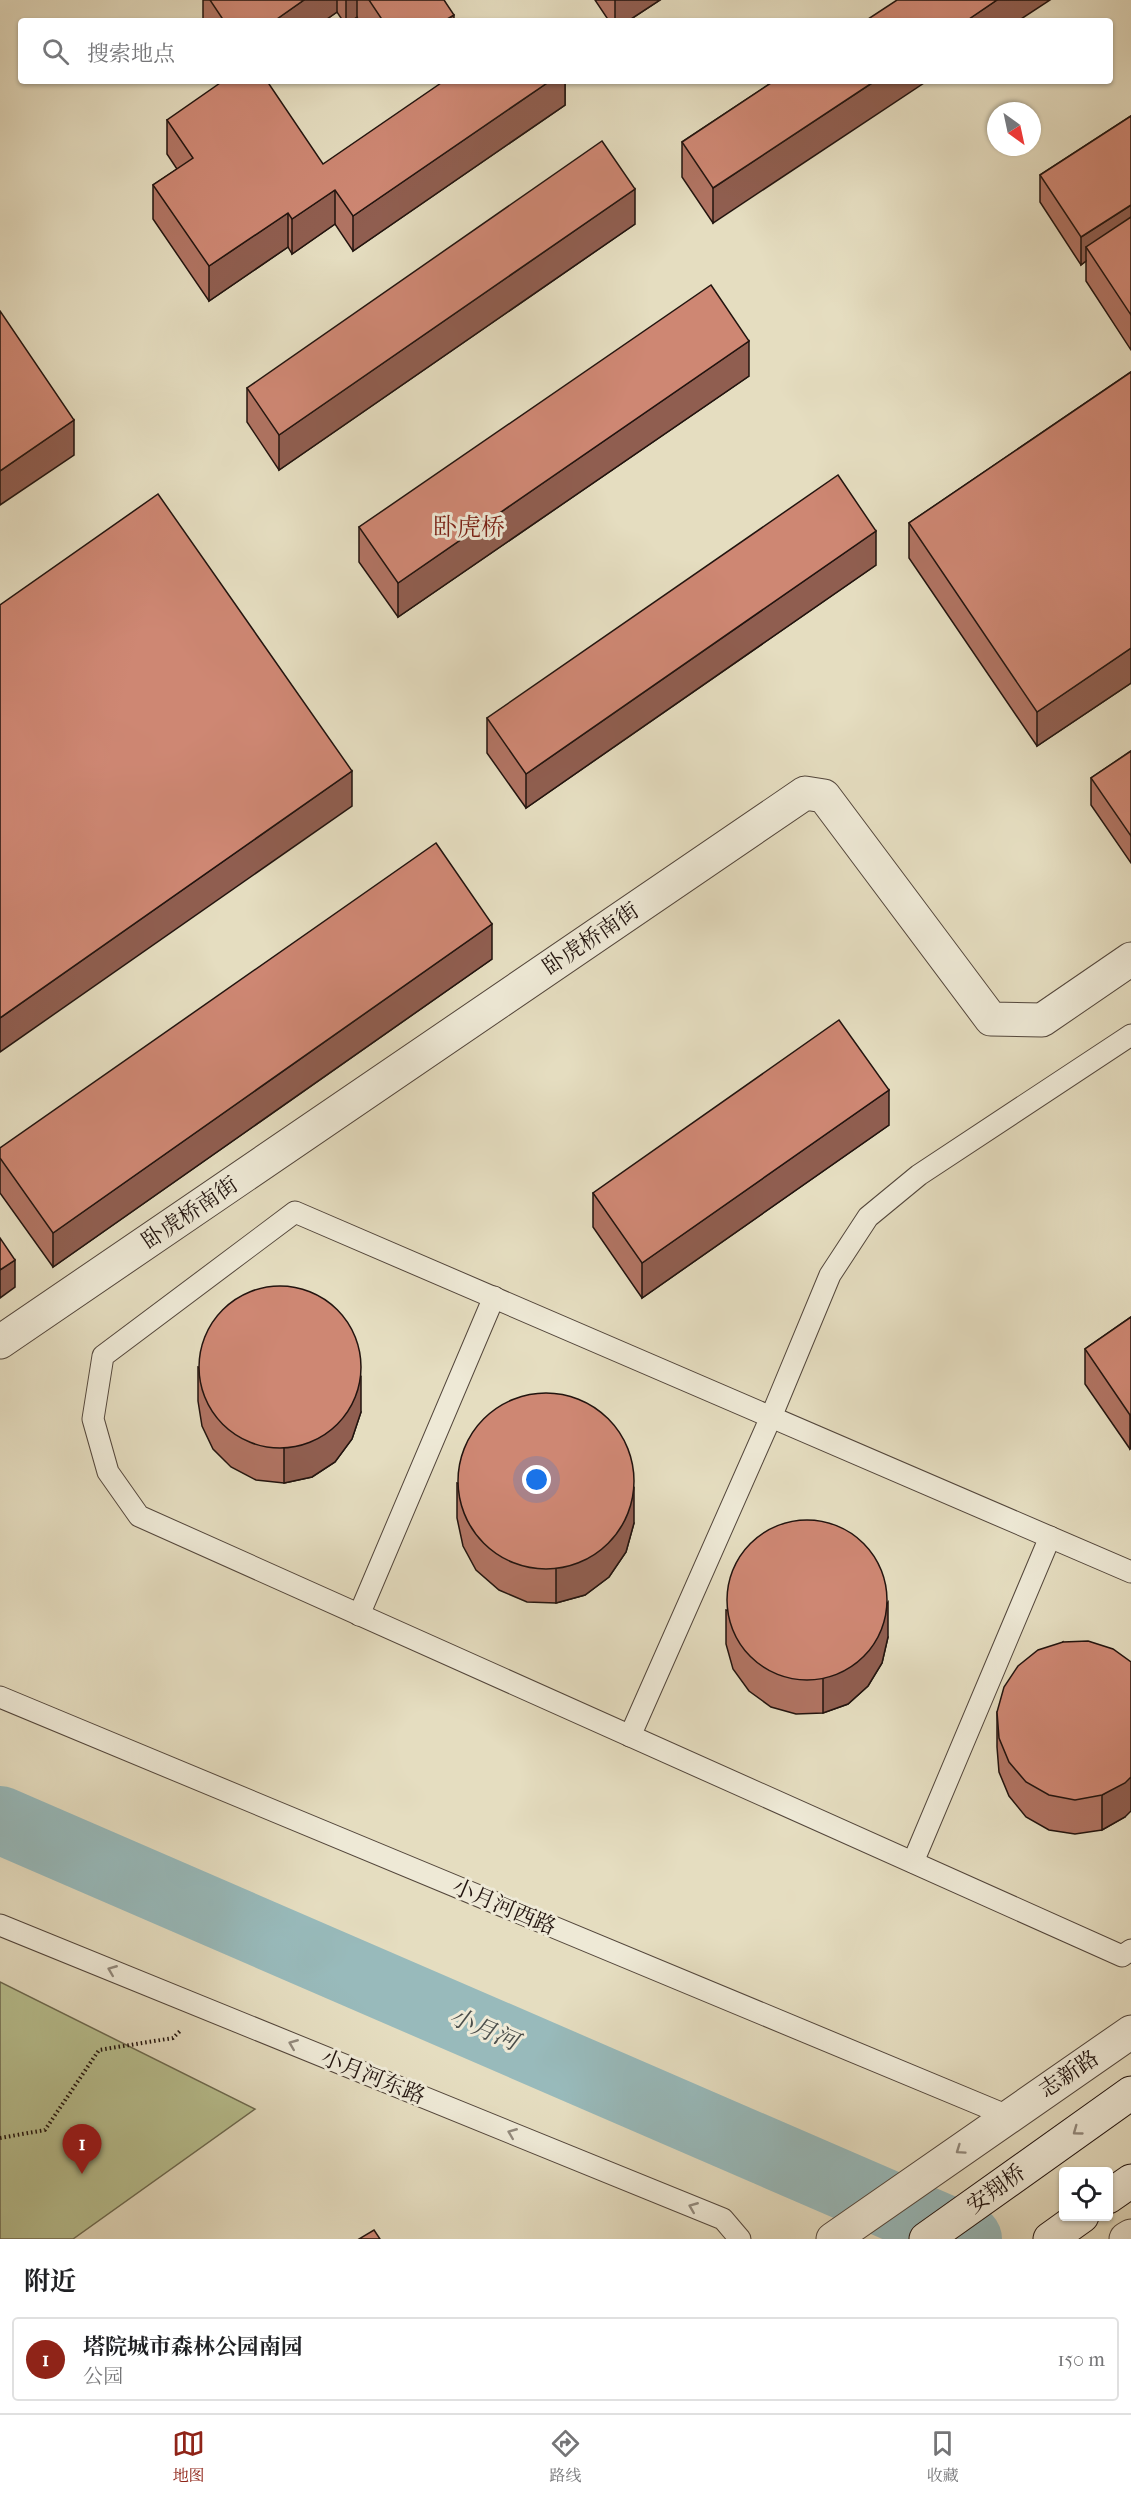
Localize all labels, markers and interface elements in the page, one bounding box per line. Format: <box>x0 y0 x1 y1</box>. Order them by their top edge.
search box <box>18 18 1113 84</box>
icon: search <box>39 35 72 68</box>
text: 搜索地点 <box>87 41 175 67</box>
north arrow <box>987 102 1041 156</box>
district label: 卧虎桥 <box>433 513 505 541</box>
street label: 卧虎桥南街 <box>538 897 644 981</box>
street label: 卧虎桥南街 <box>137 1171 243 1255</box>
your location <box>522 1465 551 1494</box>
street label: 小月河西路 <box>448 1874 560 1940</box>
one-way arrow <box>107 1965 118 1978</box>
water label: 小月河 <box>445 2002 526 2058</box>
one-way arrow <box>288 2039 299 2051</box>
street label: 小月河东路 <box>317 2044 429 2110</box>
street label: 志新路 <box>1034 2045 1104 2103</box>
pin: 1 <box>62 2124 101 2174</box>
one-way arrow <box>1073 2124 1084 2135</box>
one-way arrow <box>507 2128 518 2140</box>
one-way arrow <box>956 2143 967 2154</box>
street label: 安翔桥 <box>962 2159 1030 2219</box>
map controls <box>1059 2167 1113 2221</box>
button: locate <box>1059 2167 1113 2221</box>
one-way arrow <box>688 2202 699 2214</box>
text: 附近 <box>24 2266 76 2297</box>
text: 塔院城市森林公园南园 <box>83 2334 303 2360</box>
text: 1 <box>42 2348 49 2371</box>
text: 150 m <box>1057 2348 1105 2371</box>
text: 公园 <box>83 2365 123 2388</box>
tab: 地图 <box>172 2427 205 2486</box>
tab: 路线 <box>549 2427 582 2486</box>
tab: 收藏 <box>926 2427 959 2486</box>

